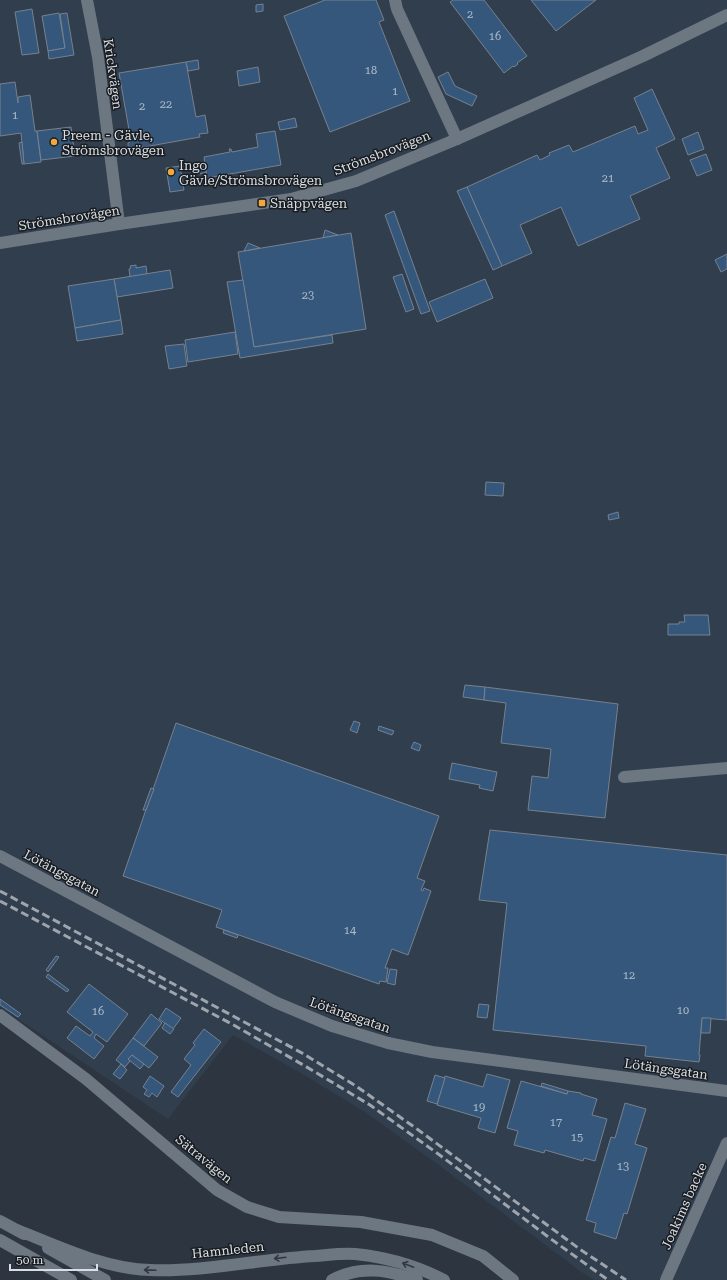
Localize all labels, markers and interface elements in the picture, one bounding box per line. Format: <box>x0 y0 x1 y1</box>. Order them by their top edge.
house number: 2 <box>467 8 473 21</box>
house number: 16 <box>489 30 501 43</box>
street label: Krickvägen <box>101 38 125 111</box>
house number: 18 <box>365 64 377 77</box>
house number: 1 <box>392 85 398 98</box>
house number: 22 <box>160 98 172 111</box>
house number: 2 <box>139 100 145 113</box>
house number: 1 <box>12 109 18 122</box>
street label: Strömsbrovägen <box>332 127 433 178</box>
place label: Preem - Gävle, Strömsbrovägen <box>62 128 165 158</box>
marker: Preem - Gävle, Strömsbrovägen <box>49 137 59 147</box>
place label: Ingo Gävle/Strömsbrovägen <box>179 158 323 188</box>
marker: Ingo Gävle/Strömsbrovägen <box>166 167 176 177</box>
house number: 21 <box>602 172 614 185</box>
place label: Snäppvägen <box>270 196 348 211</box>
marker: Snäppvägen <box>257 198 267 208</box>
street label: Strömsbrovägen <box>17 202 121 233</box>
house number: 23 <box>302 289 314 302</box>
street label: Lötängsgatan <box>21 847 103 900</box>
house number: 14 <box>344 924 357 937</box>
house number: 12 <box>623 969 635 982</box>
street label: Lötängsgatan <box>308 994 393 1036</box>
house number: 10 <box>677 1004 689 1017</box>
house number: 16 <box>92 1005 104 1018</box>
street label: Lötängsgatan <box>623 1056 709 1082</box>
house number: 19 <box>473 1101 485 1114</box>
house number: 17 <box>550 1116 562 1129</box>
house number: 15 <box>571 1131 583 1144</box>
street label: Sätravägen <box>173 1132 236 1187</box>
house number: 13 <box>617 1160 629 1173</box>
street label: Joakims backe <box>658 1160 710 1252</box>
street label: Hamnleden <box>191 1239 266 1261</box>
scale bar <box>10 1246 97 1272</box>
text: 50 m <box>16 1253 43 1267</box>
one-way arrow <box>274 1254 287 1262</box>
one-way arrow <box>403 1261 415 1269</box>
one-way arrow <box>144 1266 157 1274</box>

